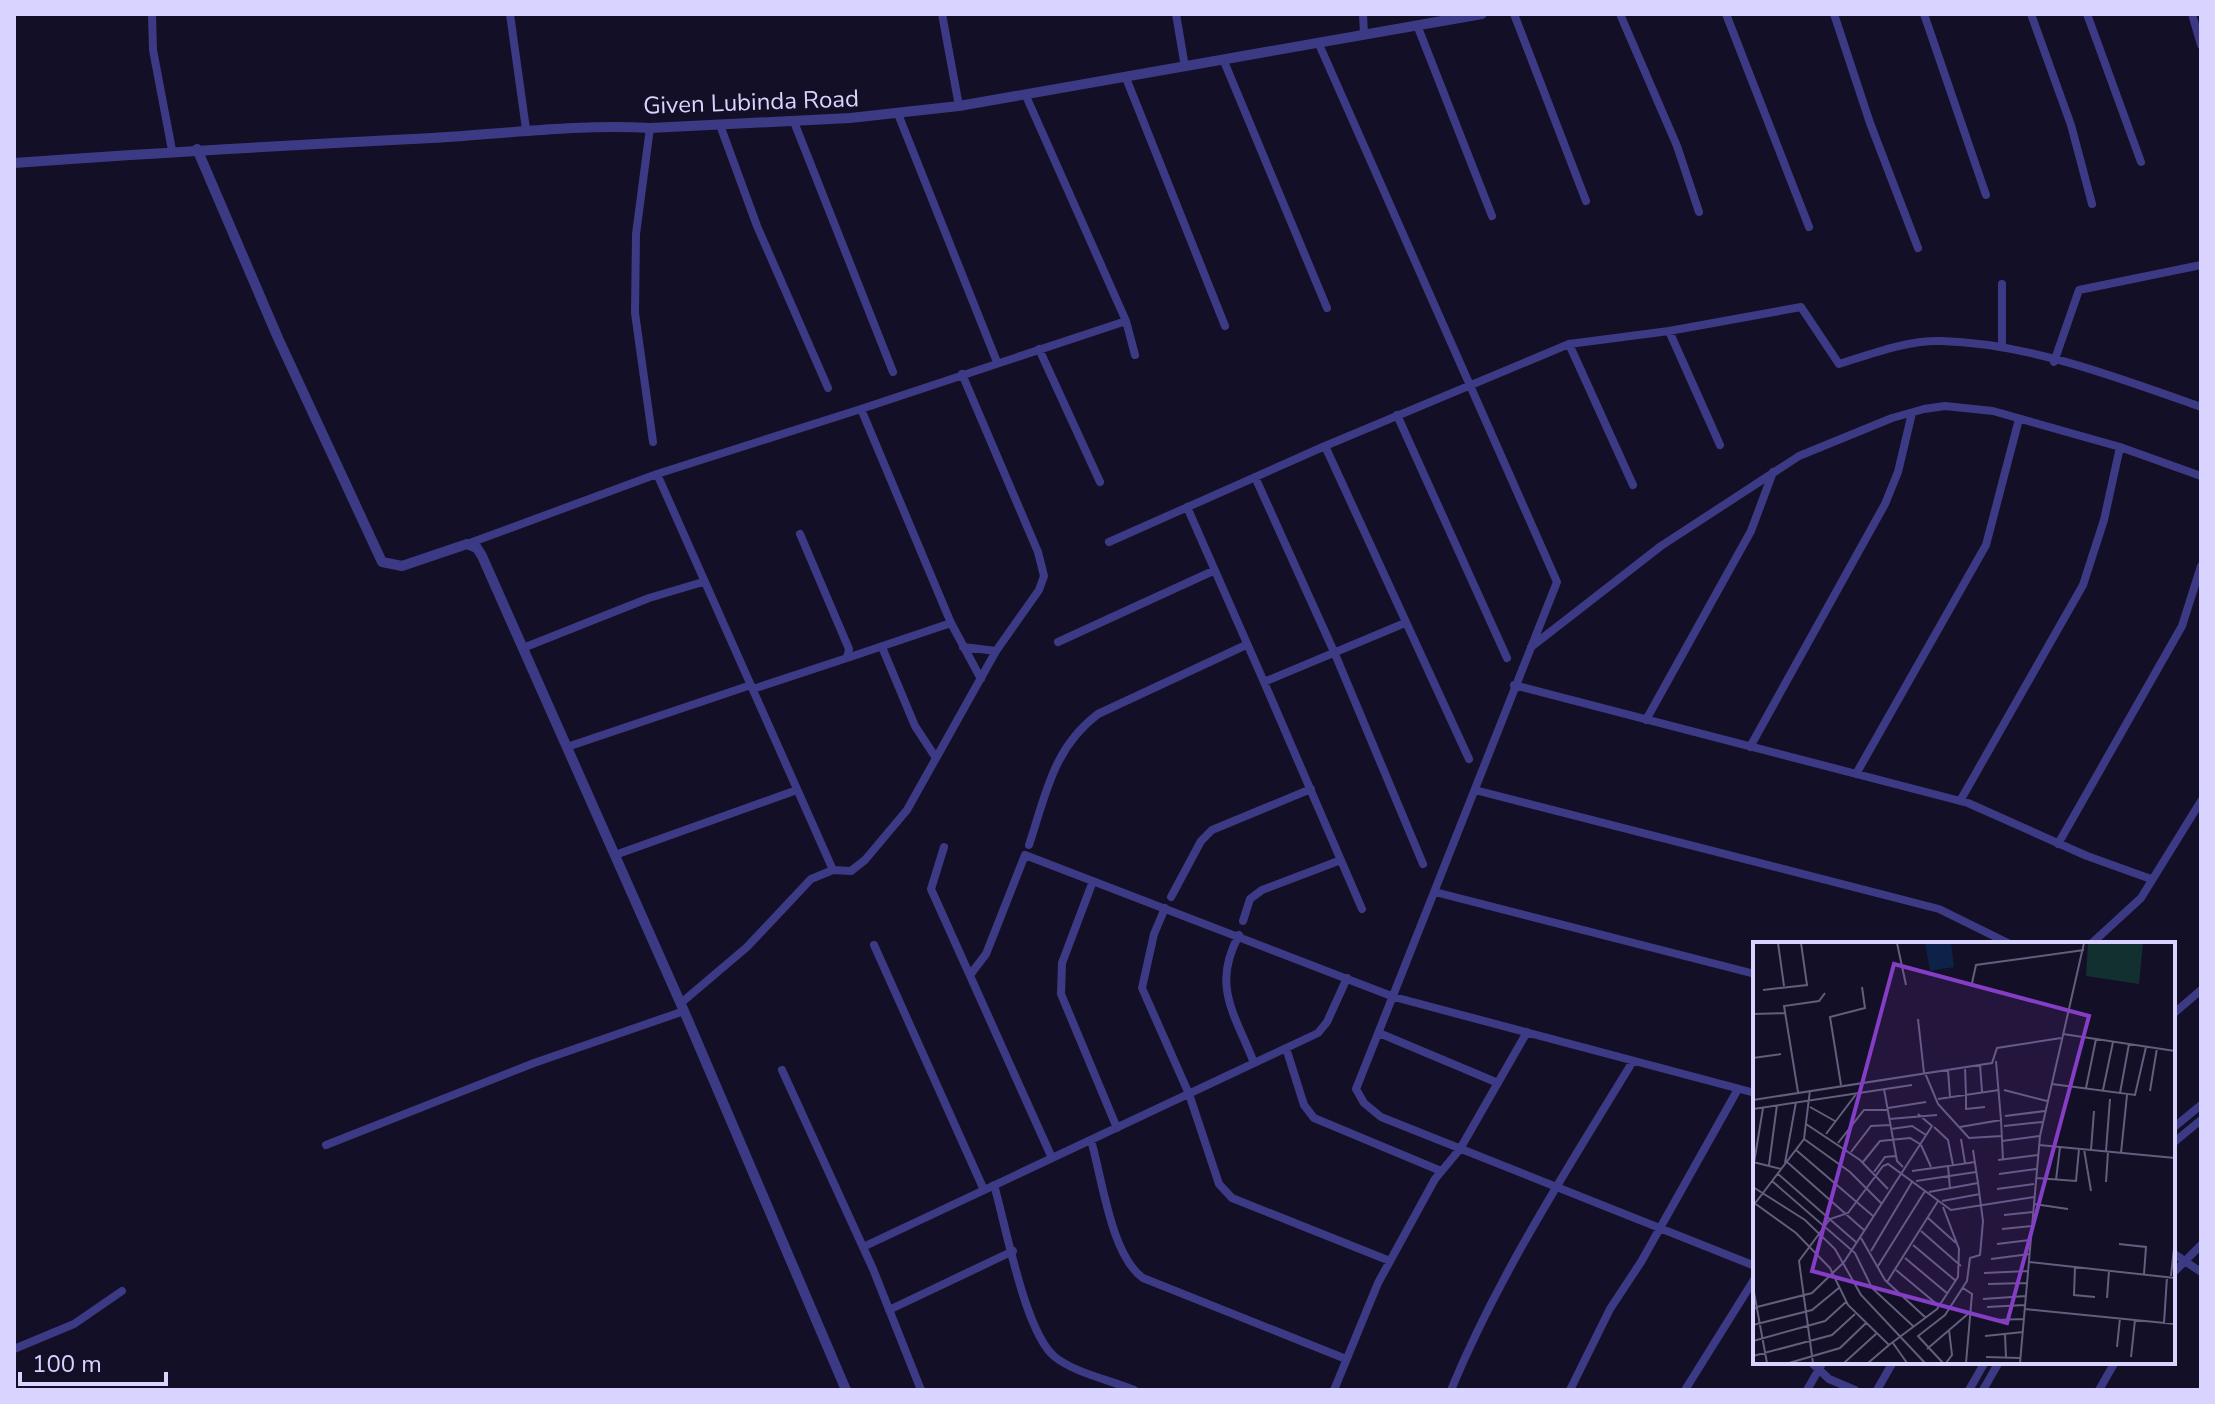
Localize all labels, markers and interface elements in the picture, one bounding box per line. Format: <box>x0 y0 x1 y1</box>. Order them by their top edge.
street label: Given Lubinda Road <box>643 82 859 122</box>
inset map <box>1753 942 2175 1364</box>
scale bar <box>20 1336 166 1386</box>
text: 100 m <box>32 1348 102 1380</box>

